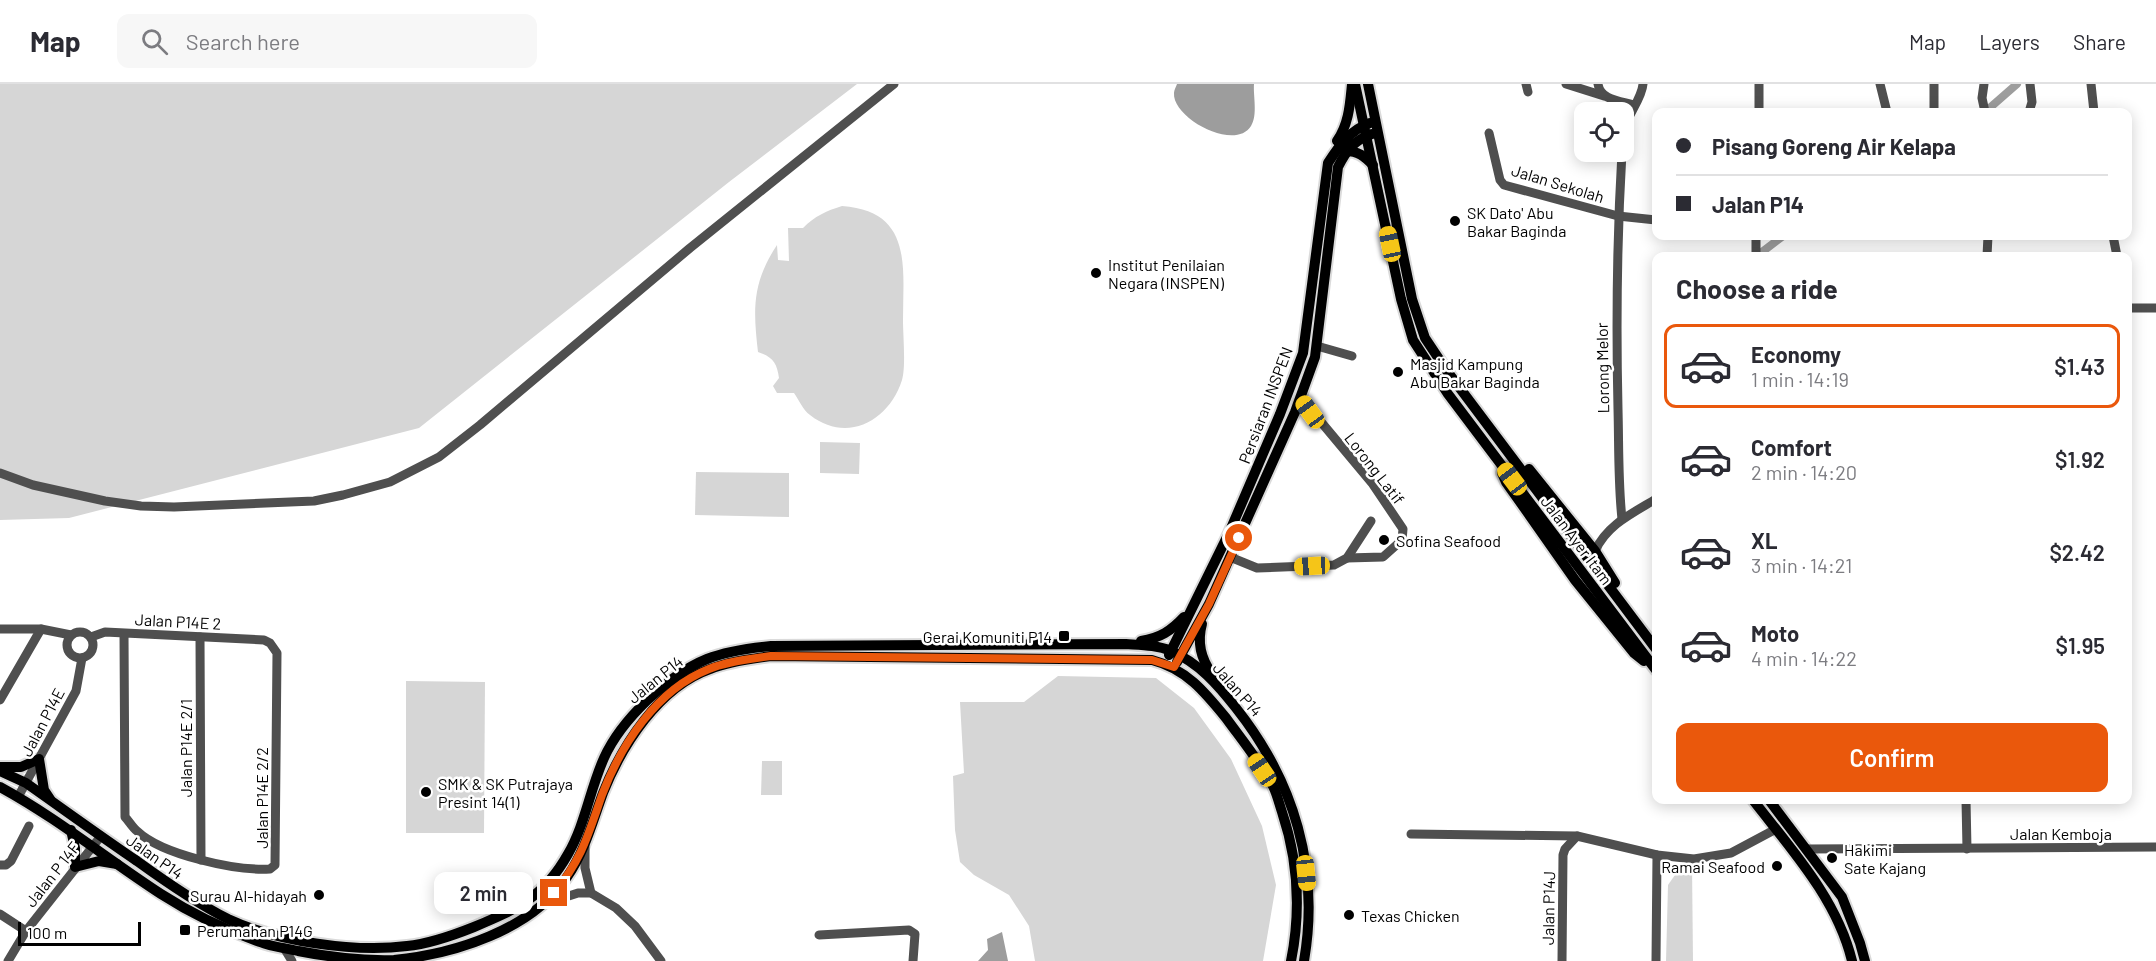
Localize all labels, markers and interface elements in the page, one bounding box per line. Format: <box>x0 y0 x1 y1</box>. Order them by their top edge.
search box <box>117 14 537 68</box>
text: Map <box>30 24 81 58</box>
icon: search <box>138 25 171 58</box>
text: Search here <box>186 28 300 54</box>
text: Map <box>1909 29 1946 54</box>
text: Layers <box>1979 29 2040 54</box>
text: Share <box>2073 29 2126 54</box>
map controls <box>1574 102 1634 162</box>
button: locate <box>1574 102 1634 162</box>
text: Pisang Goreng Air Kelapa <box>1712 133 1956 159</box>
street label: Jalan Sekolah <box>1509 160 1607 206</box>
text: Jalan P14 <box>1712 191 1804 217</box>
place label: SK Dato' Abu Bakar Baginda <box>1467 203 1566 240</box>
marker: SK Dato' Abu Bakar Baginda <box>1448 214 1462 228</box>
car <box>1377 225 1403 263</box>
place label: Institut Penilaian Negara (INSPEN) <box>1108 255 1225 292</box>
marker: Institut Penilaian Negara (INSPEN) <box>1089 266 1103 280</box>
text: Choose a ride <box>1676 272 1838 304</box>
street label: Lorong Melor <box>1592 322 1612 414</box>
icon: car <box>1679 339 1733 393</box>
text: Economy <box>1751 341 1841 367</box>
street label: Persiaran INSPEN <box>1234 344 1296 466</box>
text: $1.43 <box>2054 353 2105 379</box>
place label: Masjid Kampung Abu Bakar Baginda <box>1410 354 1540 391</box>
marker: Masjid Kampung Abu Bakar Baginda <box>1391 365 1405 379</box>
text: 1 min · 14:19 <box>1751 367 1849 391</box>
car <box>1292 392 1328 432</box>
street label: Lorong Latif <box>1341 428 1409 508</box>
icon: car <box>1679 432 1733 486</box>
text: Comfort <box>1751 434 1832 460</box>
text: $1.92 <box>2055 446 2105 472</box>
car <box>1494 459 1530 499</box>
text: 2 min · 14:20 <box>1751 460 1857 484</box>
street label: Jalan Ayer Itam <box>1537 492 1617 588</box>
route start <box>1225 524 1252 551</box>
icon: car <box>1679 525 1733 579</box>
text: XL <box>1751 527 1777 553</box>
place label: Sofina Seafood <box>1396 531 1501 550</box>
marker: Sofina Seafood <box>1377 533 1391 547</box>
text: $2.42 <box>2049 539 2105 565</box>
text: 3 min · 14:21 <box>1751 553 1852 577</box>
car <box>1294 556 1330 576</box>
street label: Jalan P14E 2 <box>134 609 222 633</box>
icon: car <box>1679 618 1733 672</box>
text: Moto <box>1751 620 1799 646</box>
place label: Gerai Komuniti P14 <box>923 627 1052 646</box>
marker: Gerai Komuniti P14 <box>1057 629 1071 643</box>
text: $1.95 <box>2055 632 2105 658</box>
text: 4 min · 14:22 <box>1751 646 1857 670</box>
street label: Jalan P14 <box>624 651 686 707</box>
street label: Jalan P14 <box>1210 658 1266 720</box>
street label: Jalan P14E <box>16 685 68 759</box>
street label: Jalan P14E 2/1 <box>176 699 195 797</box>
button: Confirm <box>1676 723 2108 792</box>
street label: Jalan P14E 2/2 <box>252 747 271 849</box>
car <box>1244 750 1280 790</box>
place label: SMK & SK Putrajaya Presint 14(1) <box>438 774 573 811</box>
marker: SMK & SK Putrajaya Presint 14(1) <box>419 785 433 799</box>
street label: Jalan Kemboja <box>2010 824 2112 843</box>
street label: Jalan P14 <box>123 830 187 882</box>
street label: Jalan P 14F <box>21 838 83 910</box>
place label: Hakimi Sate Kajang <box>1844 840 1926 877</box>
marker: Hakimi Sate Kajang <box>1825 851 1839 865</box>
car <box>1295 854 1317 892</box>
place label: Ramai Seafood <box>1661 857 1765 876</box>
marker: Ramai Seafood <box>1770 859 1784 873</box>
street label: Jalan P14J <box>1538 871 1558 945</box>
callout: 2 min <box>434 872 533 914</box>
route end <box>540 879 567 906</box>
text: 2 min <box>460 881 507 905</box>
place label: Surau Al-hidayah <box>190 886 307 905</box>
marker: Surau Al-hidayah <box>312 888 326 902</box>
place label: Texas Chicken <box>1361 906 1460 925</box>
marker: Texas Chicken <box>1342 908 1356 922</box>
scale bar <box>18 919 141 946</box>
place label: Perumahan P14G <box>197 921 313 940</box>
text: 100 m <box>27 923 67 942</box>
marker: Perumahan P14G <box>178 923 192 937</box>

